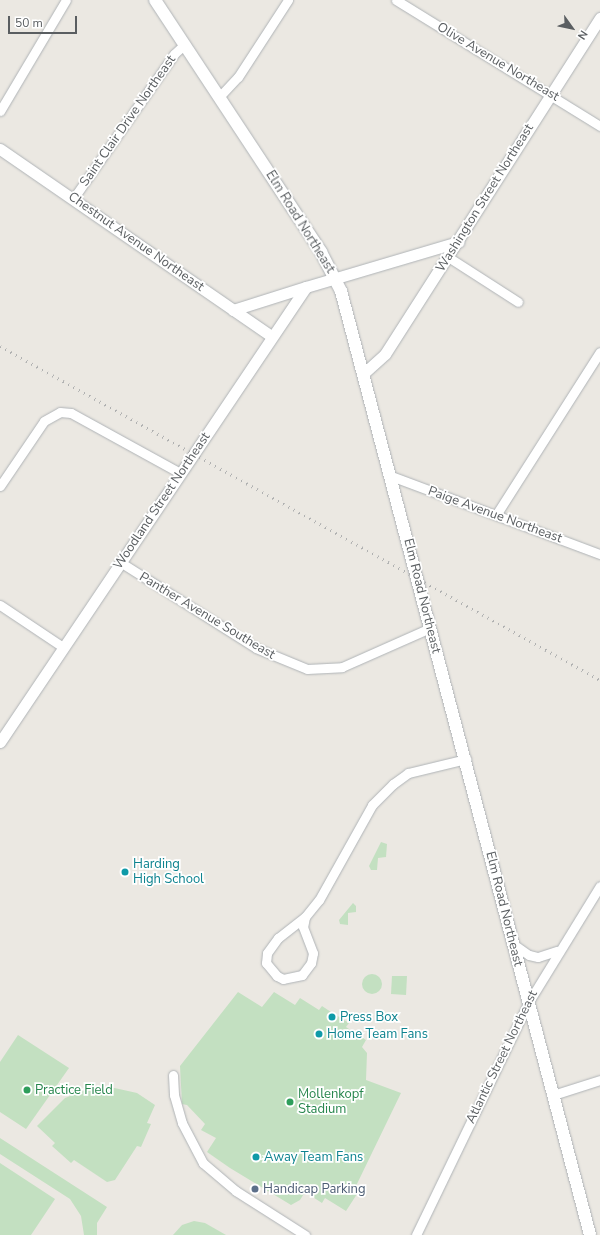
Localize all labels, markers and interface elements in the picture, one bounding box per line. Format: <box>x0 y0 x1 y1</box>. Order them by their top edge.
scale bar <box>10 8 79 34</box>
north arrow <box>552 8 592 48</box>
text: 50 m <box>15 15 43 31</box>
street label: Olive Avenue Northeast <box>434 19 562 105</box>
text: N <box>574 27 591 42</box>
street label: Saint Clair Drive Northeast <box>77 53 179 189</box>
street label: Washington Street Northeast <box>433 121 537 275</box>
street label: Elm Road Northeast <box>262 168 338 276</box>
street label: Chestnut Avenue Northeast <box>65 189 207 295</box>
street label: Woodland Street Northeast <box>110 430 214 572</box>
street label: Paige Avenue Northeast <box>426 483 564 547</box>
street label: Elm Road Northeast <box>400 537 444 655</box>
street label: Panther Avenue Southeast <box>136 569 278 663</box>
street label: Elm Road Northeast <box>482 850 526 968</box>
place label: Harding High School <box>133 857 204 888</box>
marker: Harding High School <box>120 867 130 877</box>
street label: Atlantic Street Northeast <box>463 988 541 1126</box>
place label: Press Box <box>340 1009 398 1025</box>
marker: Press Box <box>327 1012 337 1022</box>
place label: Home Team Fans <box>327 1026 428 1042</box>
marker: Home Team Fans <box>314 1029 324 1039</box>
place label: Practice Field <box>35 1082 113 1098</box>
marker: Practice Field <box>22 1085 32 1095</box>
place label: Mollenkopf Stadium <box>298 1087 364 1118</box>
marker: Mollenkopf Stadium <box>285 1097 295 1107</box>
place label: Away Team Fans <box>264 1149 363 1165</box>
marker: Away Team Fans <box>251 1152 261 1162</box>
place label: Handicap Parking <box>263 1181 366 1197</box>
marker: Handicap Parking <box>250 1184 260 1194</box>

